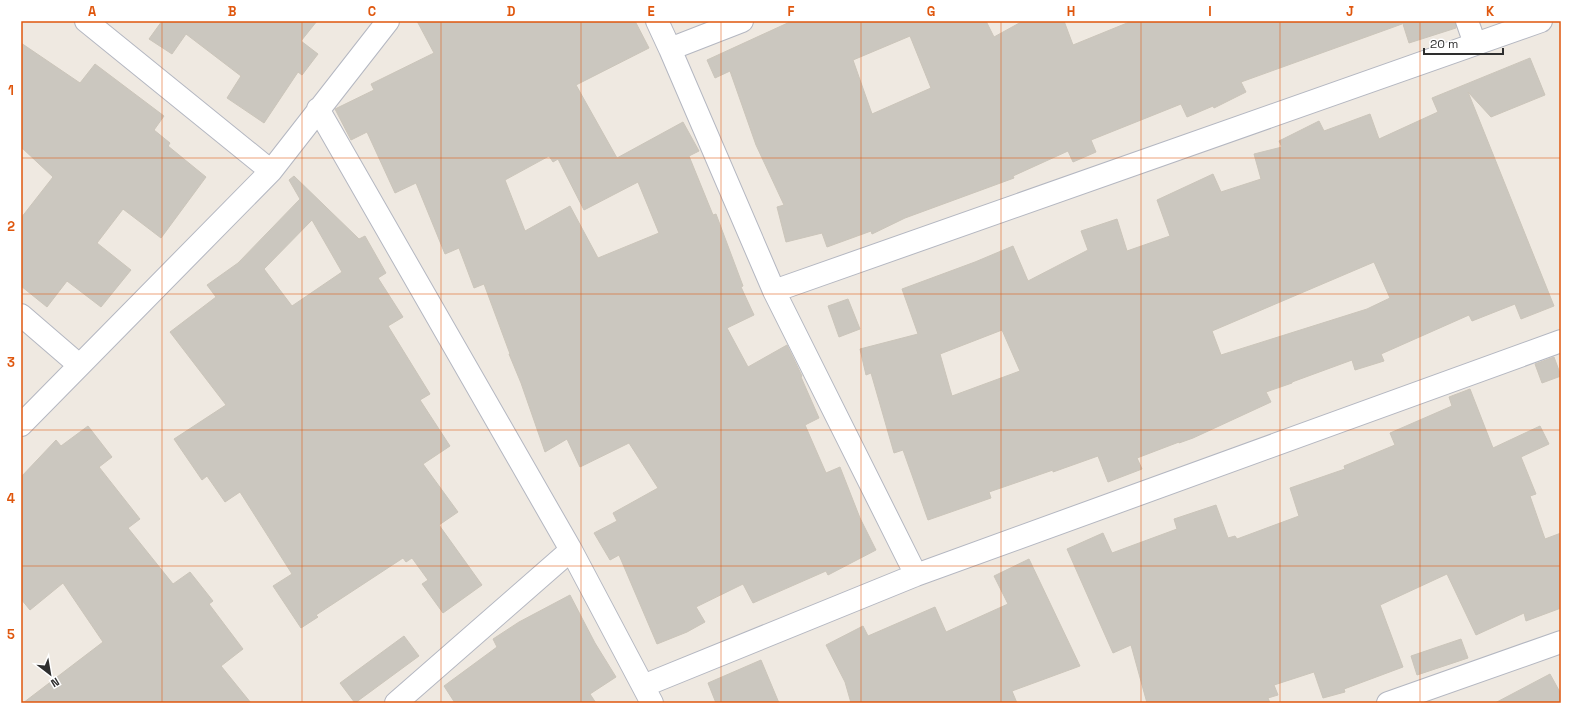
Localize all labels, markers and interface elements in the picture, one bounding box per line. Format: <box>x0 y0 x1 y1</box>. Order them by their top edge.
text: A <box>88 3 97 20</box>
text: B <box>228 3 237 20</box>
text: C <box>368 3 376 20</box>
text: D <box>507 3 516 20</box>
text: E <box>647 3 655 20</box>
text: F <box>788 3 795 20</box>
text: G <box>927 3 935 20</box>
text: H <box>1067 3 1075 20</box>
text: I <box>1208 3 1212 20</box>
text: J <box>1346 3 1354 20</box>
text: K <box>1486 3 1495 20</box>
scale bar <box>1424 30 1503 56</box>
text: 20 m <box>1430 36 1458 52</box>
text: 1 <box>8 82 14 99</box>
text: 2 <box>7 218 15 235</box>
text: 3 <box>7 354 15 371</box>
text: 4 <box>7 490 15 507</box>
text: 5 <box>7 626 15 643</box>
north arrow <box>30 654 70 694</box>
text: N <box>48 675 62 690</box>

